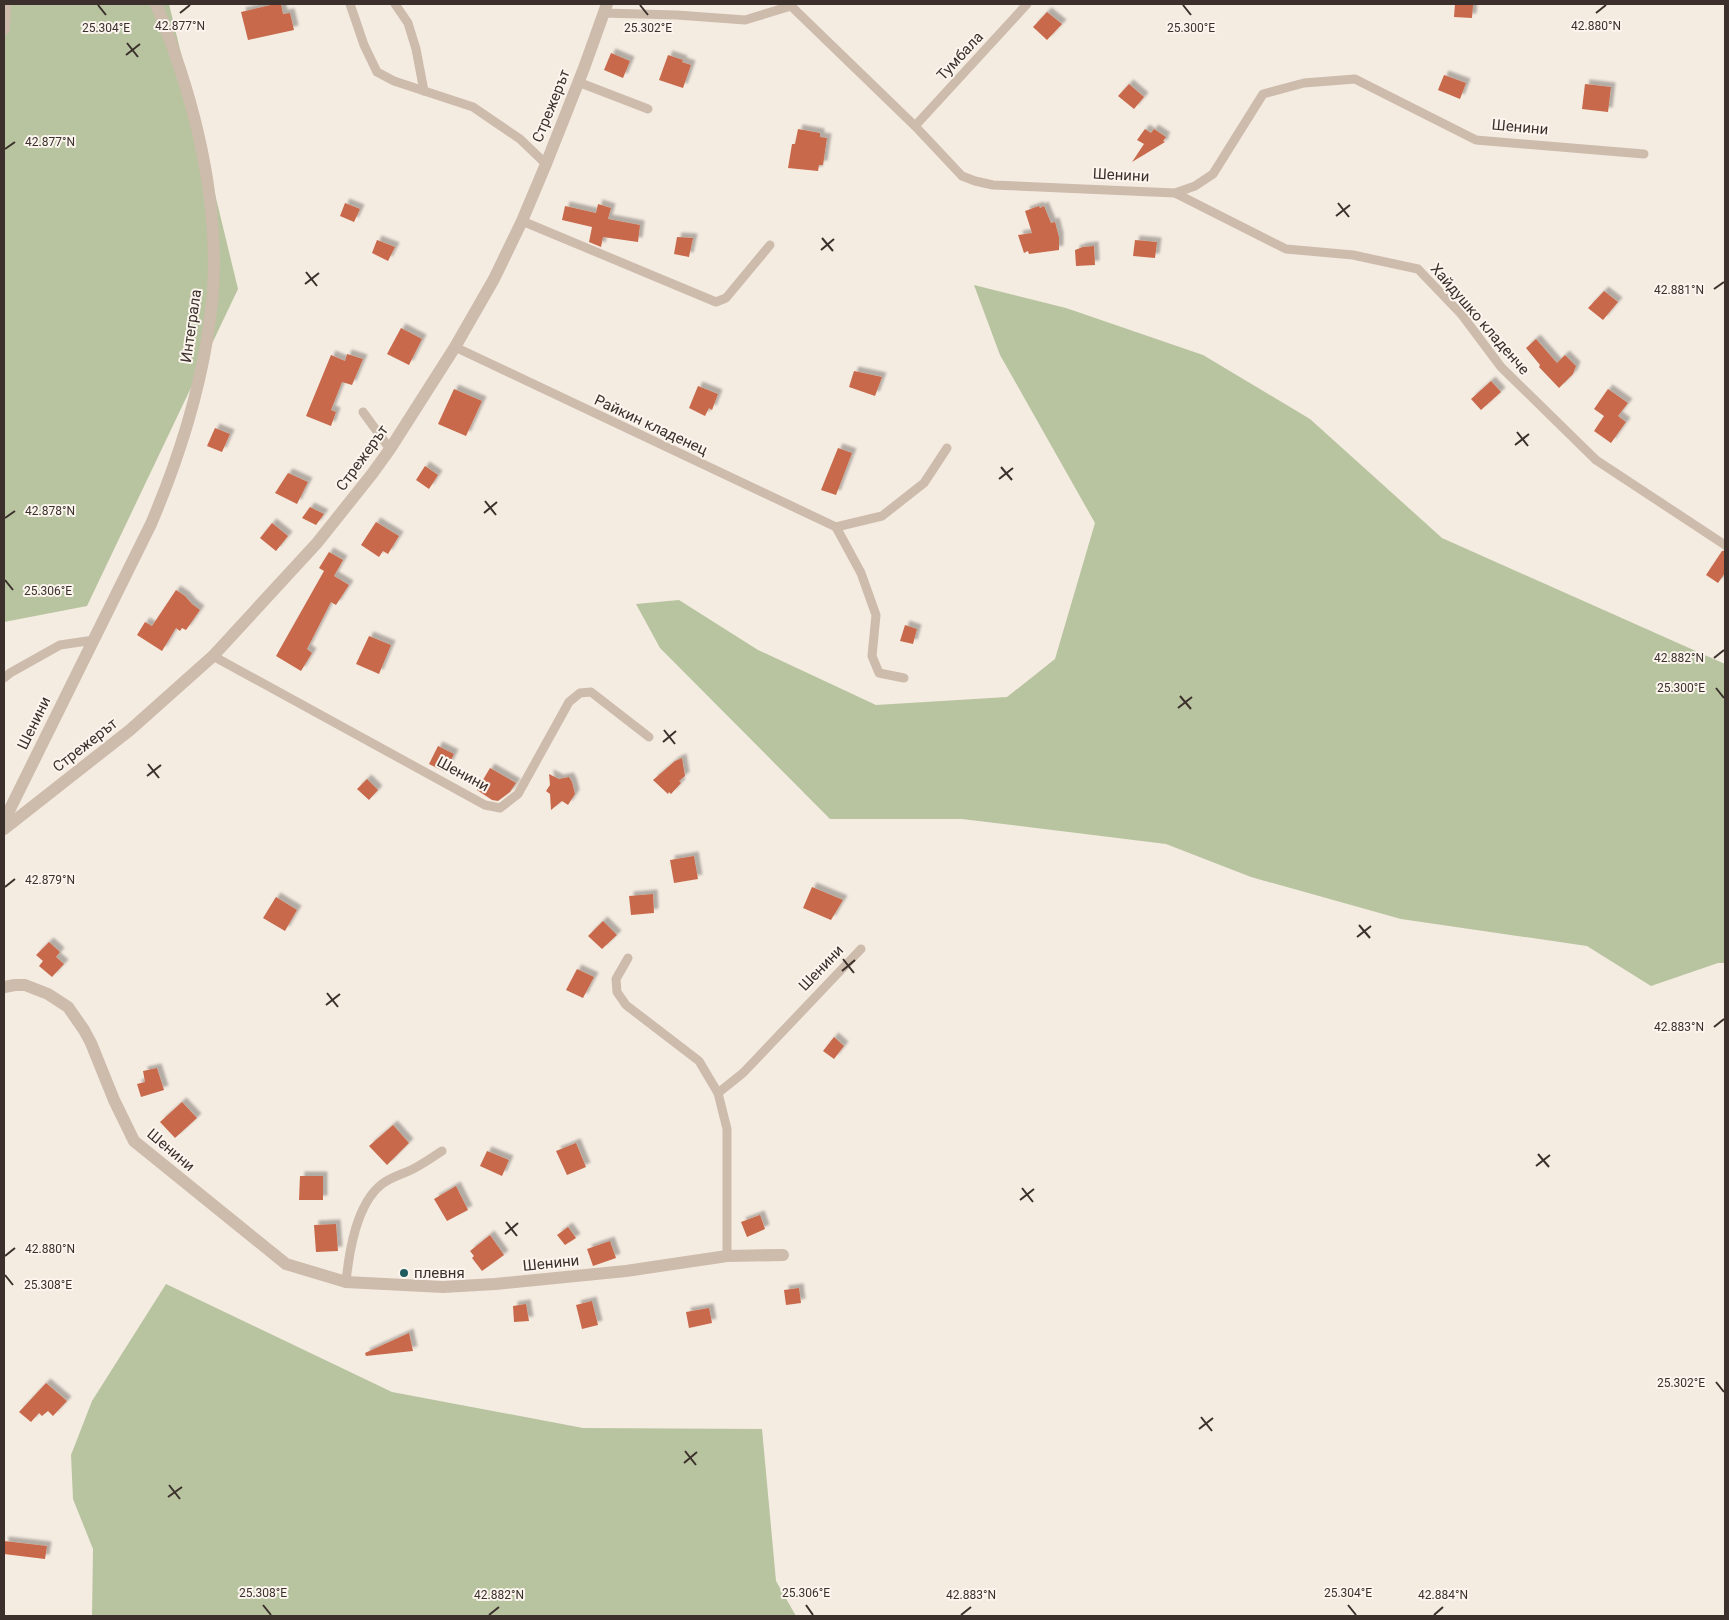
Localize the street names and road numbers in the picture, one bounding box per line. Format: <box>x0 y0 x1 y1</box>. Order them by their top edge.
street label: Тумбала <box>933 28 987 84</box>
street label: Стрежерът <box>528 67 574 145</box>
street label: Шенини <box>1491 116 1549 138</box>
street label: Шенини <box>1092 165 1150 185</box>
street label: Хайдушко кладенче <box>1427 260 1533 378</box>
street label: Интеграла <box>177 288 205 364</box>
street label: Райкин кладенец <box>592 391 711 459</box>
street label: Стрежерът <box>332 422 392 494</box>
street label: Шенини <box>13 694 55 752</box>
street label: Стрежерът <box>49 714 121 776</box>
street label: Шенини <box>434 753 492 795</box>
street label: Шенини <box>795 941 847 995</box>
street label: Шенини <box>144 1125 198 1175</box>
street label: Шенини <box>522 1251 580 1275</box>

